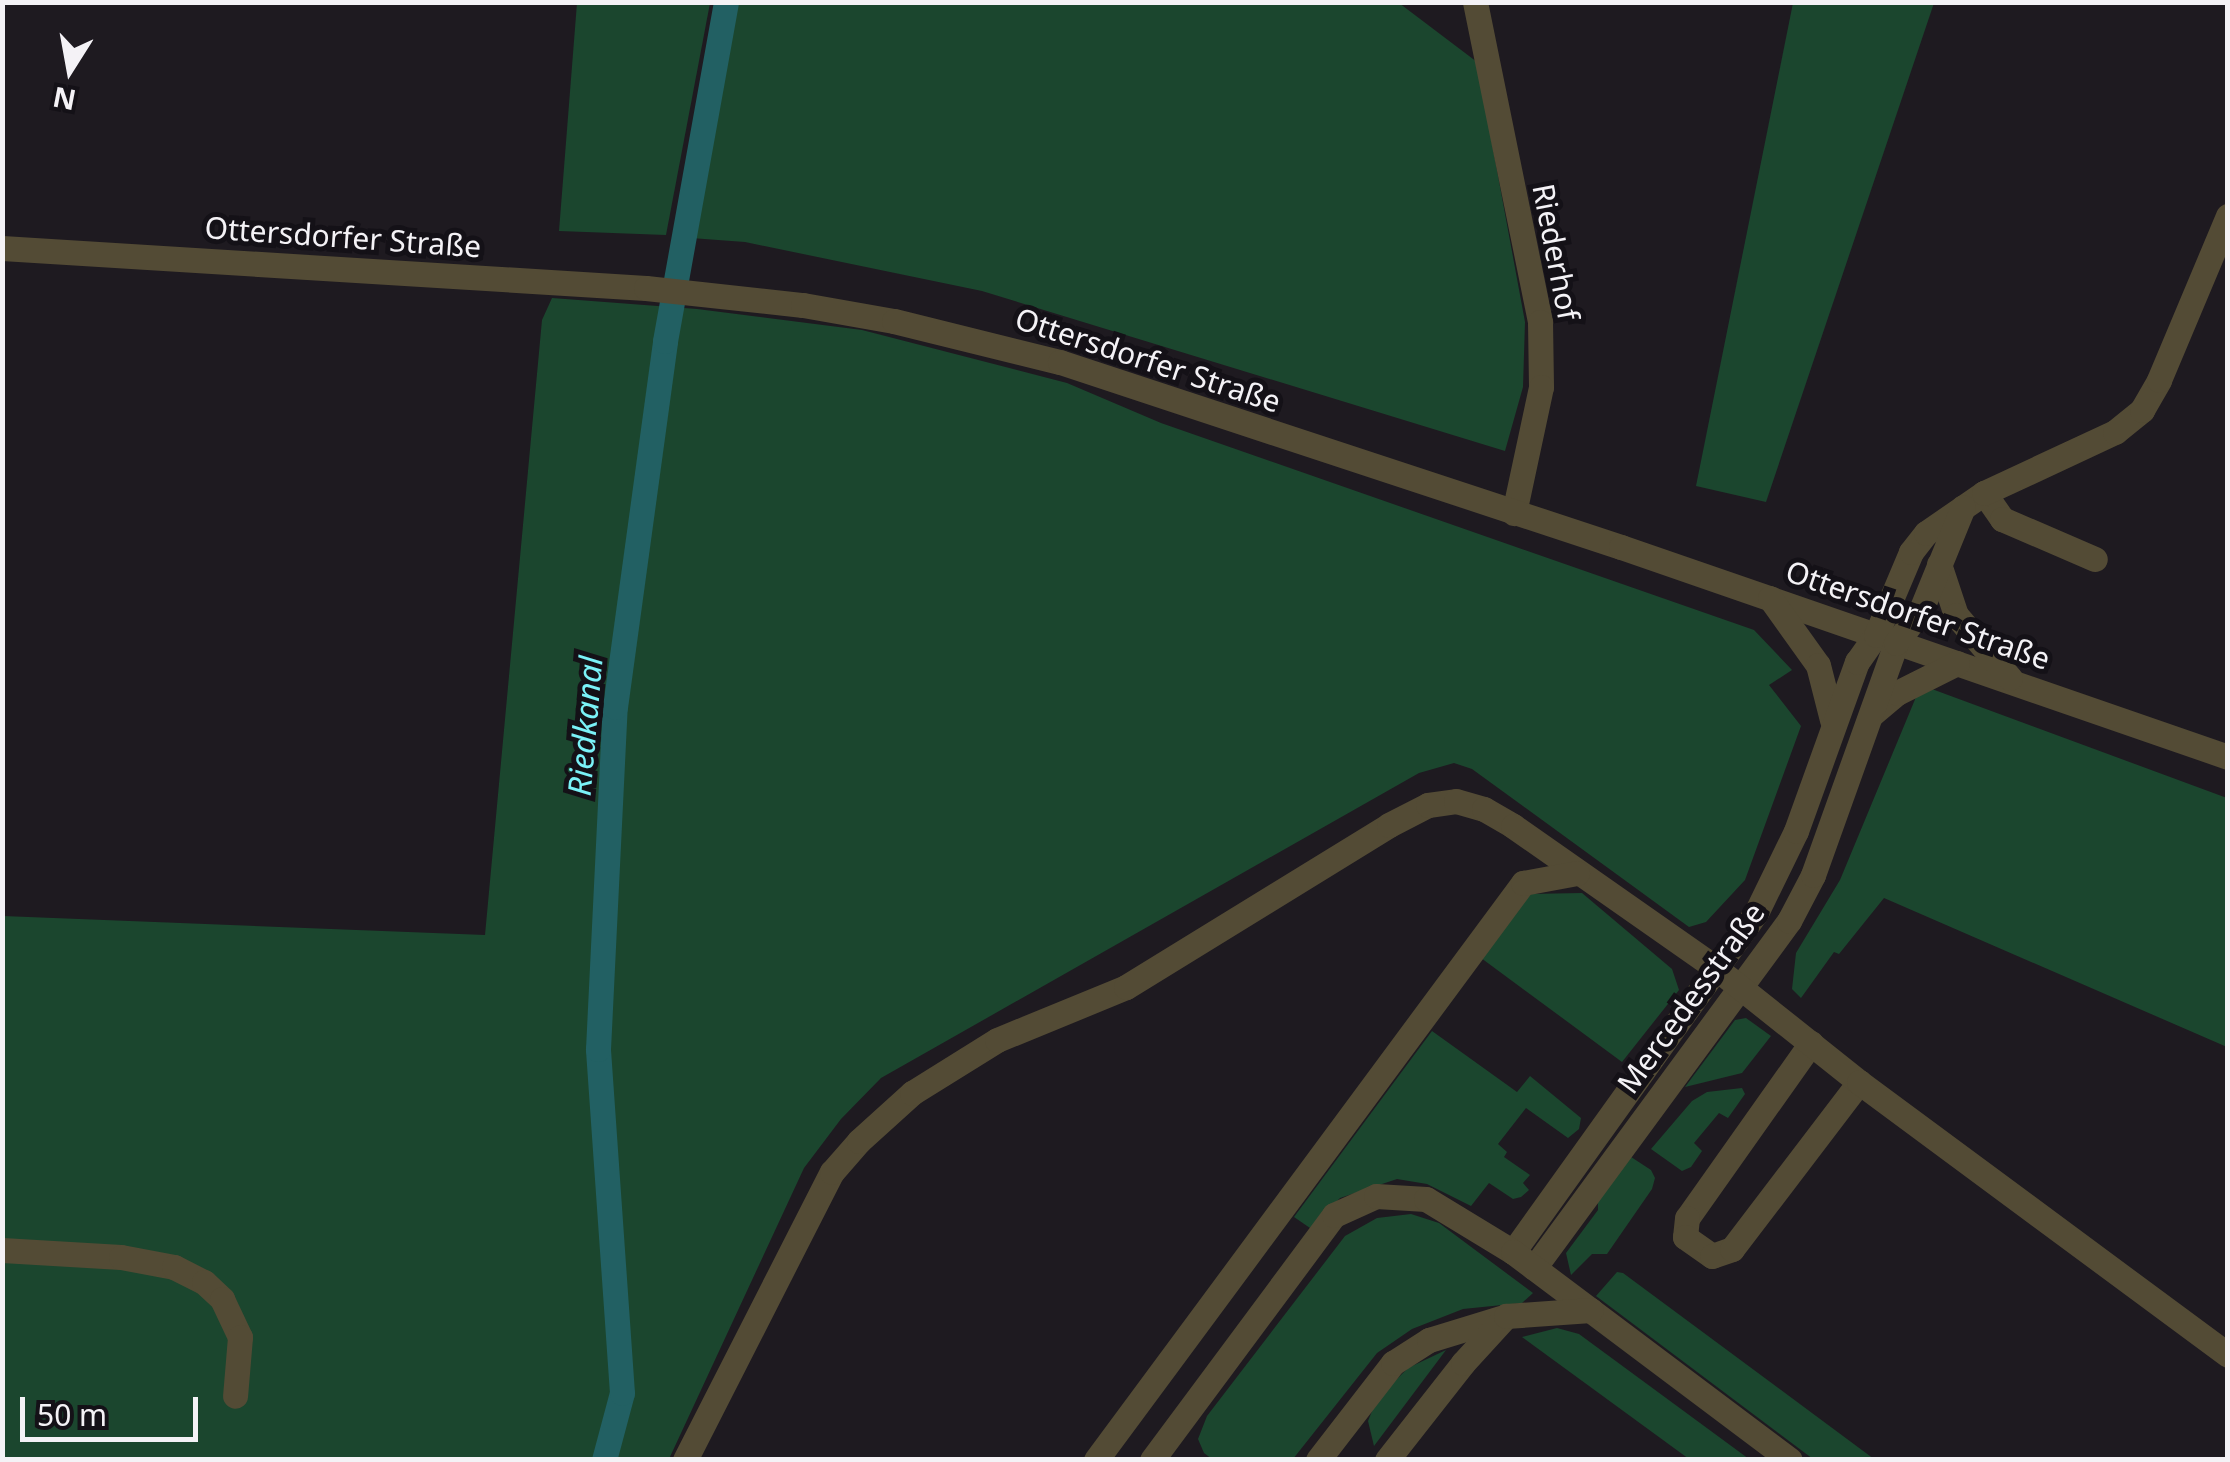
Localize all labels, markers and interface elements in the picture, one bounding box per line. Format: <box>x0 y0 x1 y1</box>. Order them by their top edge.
north arrow <box>20 20 120 120</box>
text: N <box>49 79 79 120</box>
street label: Riederhof <box>1525 181 1587 323</box>
street label: Ottersdorfer Straße <box>204 209 482 265</box>
street label: Ottersdorfer Straße <box>1011 300 1285 420</box>
street label: Ottersdorfer Straße <box>1781 553 2055 677</box>
water label: Riedkanal <box>560 655 610 797</box>
street label: Mercedesstraße <box>1610 896 1772 1100</box>
scale bar <box>25 1377 202 1439</box>
text: 50 m <box>37 1394 107 1435</box>

